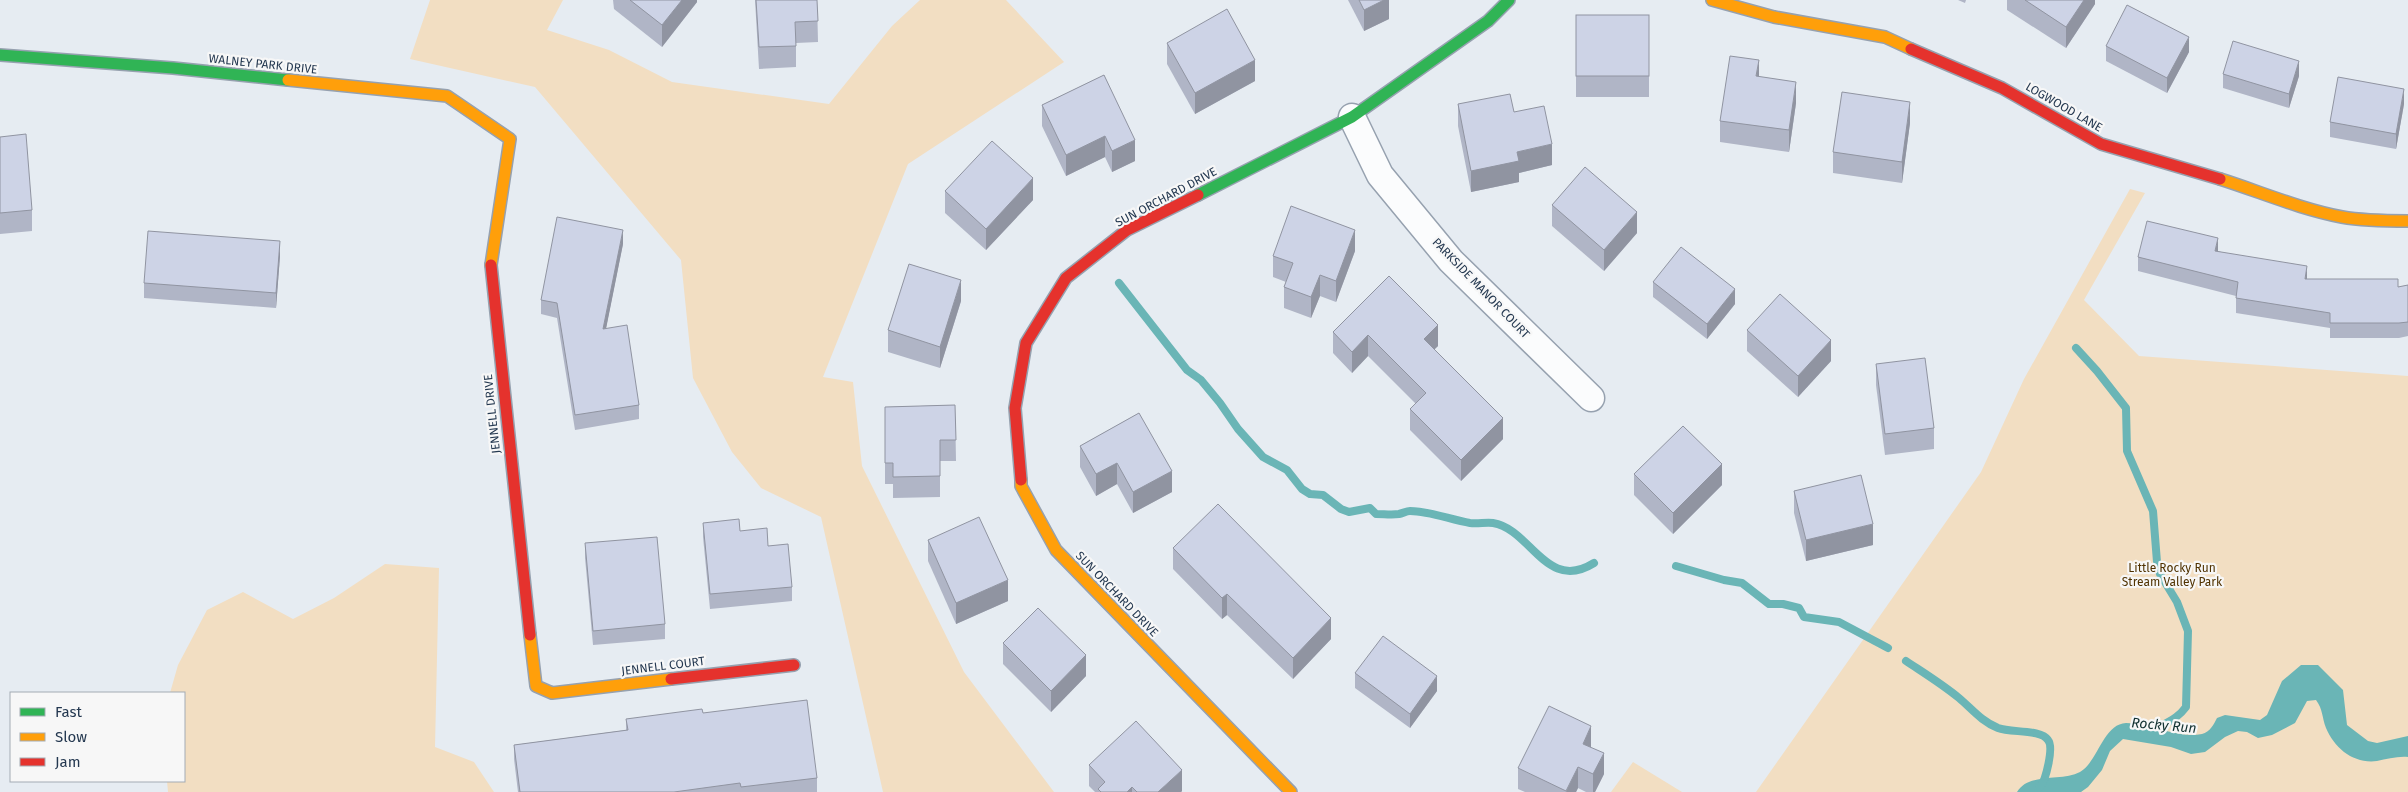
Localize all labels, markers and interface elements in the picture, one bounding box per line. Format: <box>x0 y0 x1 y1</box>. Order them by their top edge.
street label: WALNEY PARK DRIVE <box>208 51 318 77</box>
street label: LOGWOOD LANE <box>2023 79 2105 135</box>
street label: SUN ORCHARD DRIVE <box>1113 164 1219 230</box>
street label: PARKSIDE MANOR COURT <box>1429 235 1533 342</box>
street label: JENNELL DRIVE <box>481 374 503 454</box>
street label: SUN ORCHARD DRIVE <box>1073 549 1161 639</box>
park label: Little Rocky Run Stream Valley Park <box>2122 561 2223 589</box>
street label: JENNELL COURT <box>620 654 706 678</box>
legend <box>10 692 185 782</box>
text: Fast <box>55 703 82 721</box>
water label: Rocky Run <box>2131 714 2197 737</box>
text: Slow <box>55 728 87 746</box>
text: Jam <box>55 753 81 771</box>

